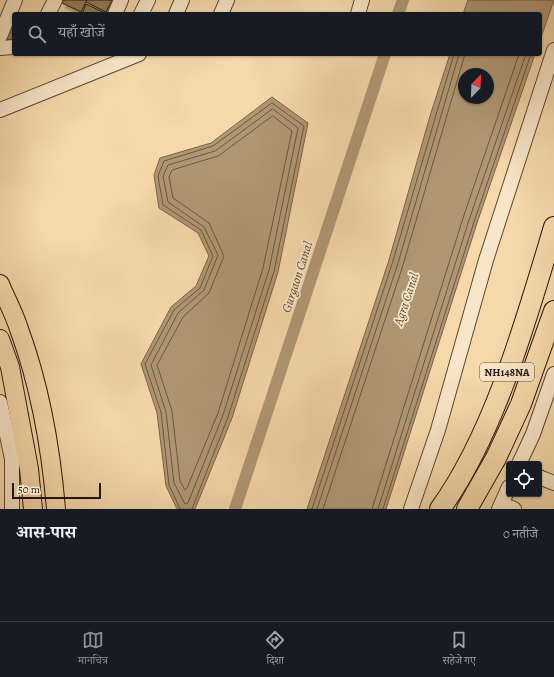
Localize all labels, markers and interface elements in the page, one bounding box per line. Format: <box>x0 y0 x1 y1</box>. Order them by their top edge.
search box <box>12 12 542 56</box>
text: यहाँ खोजें <box>58 22 105 42</box>
icon: search <box>26 23 48 45</box>
north arrow <box>458 68 494 104</box>
water label: Gurgaon Canal <box>278 239 317 315</box>
water label: Agra Canal <box>389 270 423 329</box>
road number: NH148NA <box>480 363 534 381</box>
map controls <box>506 461 542 497</box>
button: locate <box>506 461 542 497</box>
scale bar <box>12 481 101 500</box>
text: 50 m <box>18 482 40 497</box>
text: आस-पास <box>16 521 76 544</box>
text: 0 नतीजे <box>503 525 538 542</box>
tab: मानचित्र <box>78 629 108 671</box>
tab: दिशा <box>264 629 286 671</box>
tab: सहेजे गए <box>442 629 476 671</box>

